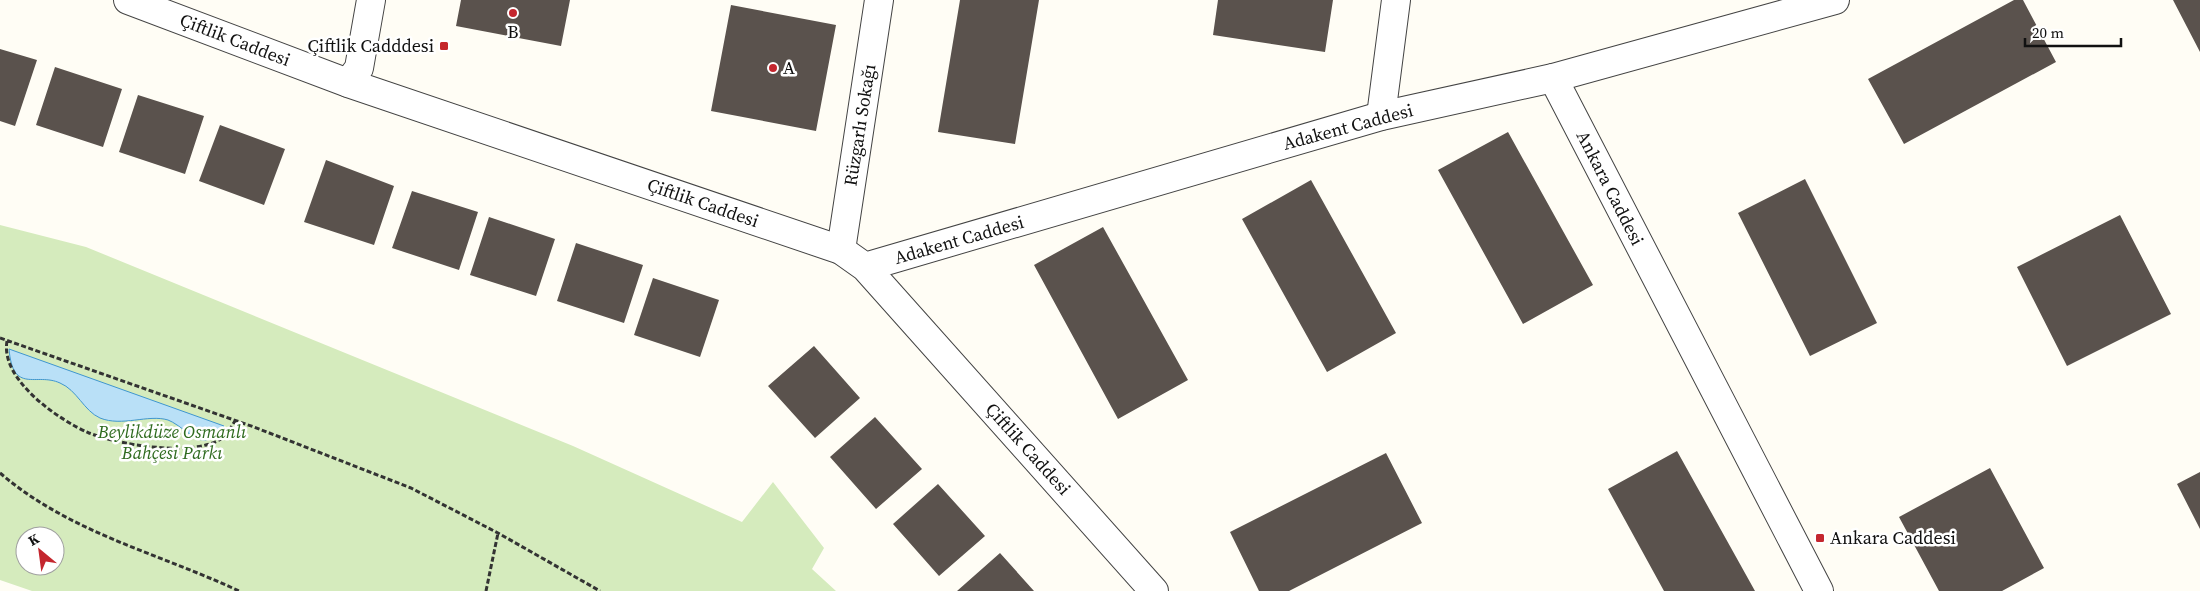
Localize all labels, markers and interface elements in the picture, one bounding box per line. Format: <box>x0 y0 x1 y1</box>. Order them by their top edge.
street label: Çiftlik Caddesi <box>176 7 294 72</box>
marker: B <box>507 7 519 19</box>
scale bar <box>2025 15 2121 47</box>
place label: B <box>507 19 519 44</box>
text: 20 m <box>2032 22 2064 43</box>
place label: Çiftlik Cadddesi <box>307 33 434 58</box>
marker: Çiftlik Cadddesi <box>438 40 450 52</box>
place label: A <box>783 55 795 80</box>
marker: A <box>767 62 779 74</box>
street label: Rüzgarlı Sokağı <box>838 62 881 188</box>
street label: Adakent Caddesi <box>1280 97 1416 156</box>
street label: Ankara Caddesi <box>1571 126 1650 250</box>
street label: Çiftlik Caddesi <box>644 172 762 233</box>
street label: Adakent Caddesi <box>891 209 1027 270</box>
street label: Çiftlik Caddesi <box>980 397 1077 500</box>
park label: Beylikdüze Osmanlı Bahçesi Parkı <box>97 419 247 465</box>
place label: Ankara Caddesi <box>1830 525 1956 550</box>
north arrow <box>15 526 65 576</box>
text: K <box>25 528 43 551</box>
marker: Ankara Caddesi <box>1814 532 1826 544</box>

